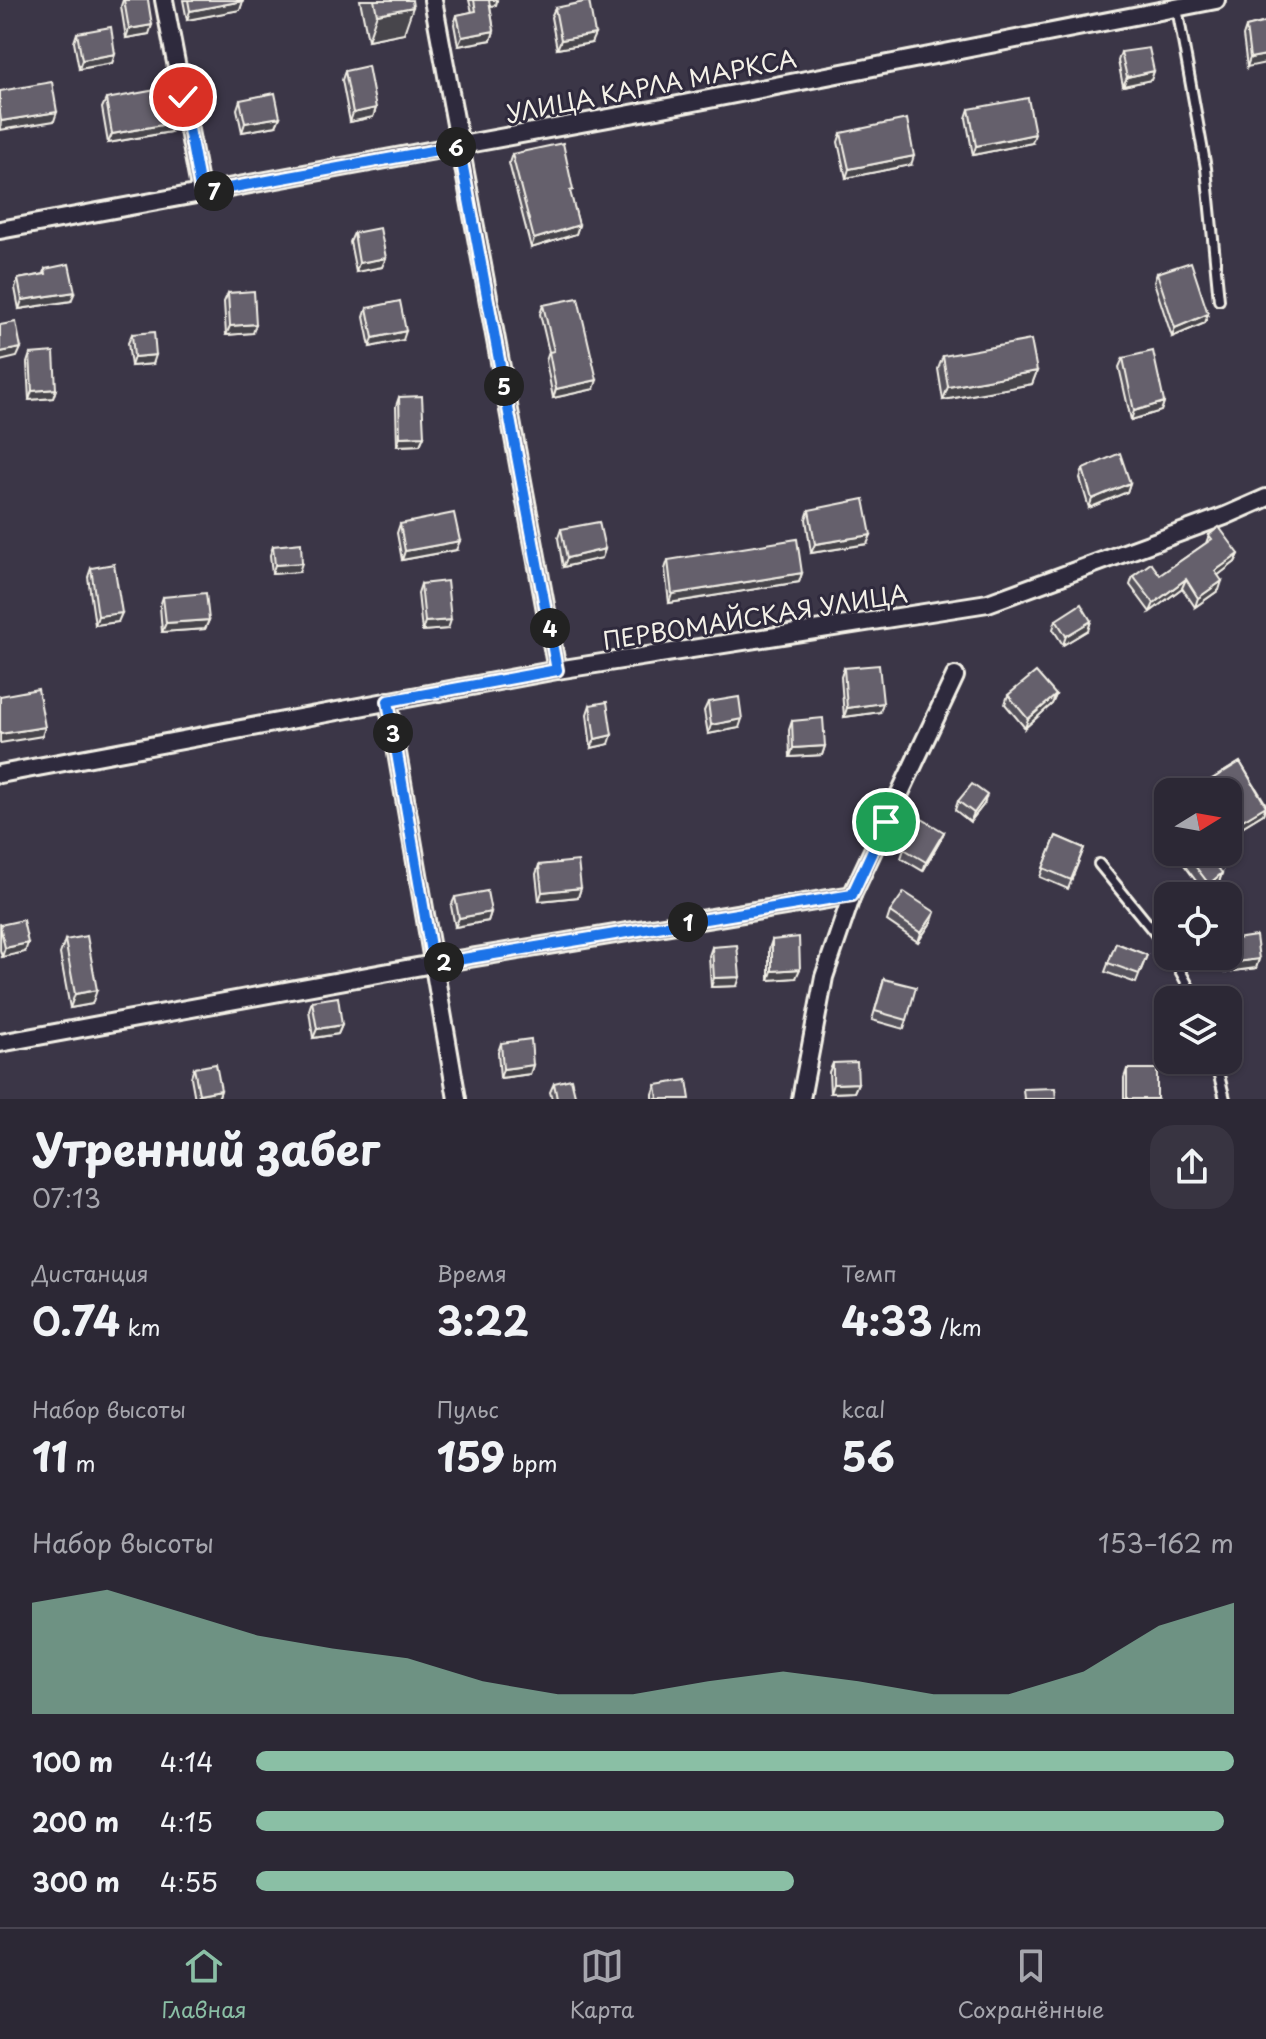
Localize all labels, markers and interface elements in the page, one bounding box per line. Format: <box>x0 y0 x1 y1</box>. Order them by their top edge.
street label: УЛИЦА КАРЛА МАРКСА <box>503 39 799 131</box>
pin <box>149 63 217 131</box>
icon: check <box>161 75 205 119</box>
pin: 6 <box>436 127 476 167</box>
text: 6 <box>448 130 464 163</box>
pin: 7 <box>194 171 234 211</box>
text: 7 <box>208 174 220 207</box>
pin: 5 <box>484 366 524 406</box>
text: 5 <box>497 369 511 402</box>
street label: ПЕРВОМАЙСКАЯ УЛИЦА <box>600 574 910 658</box>
pin: 4 <box>530 608 570 648</box>
text: 4 <box>543 611 557 644</box>
pin: 3 <box>373 713 413 753</box>
text: 3 <box>386 716 400 749</box>
north arrow <box>1154 778 1242 866</box>
map controls <box>1154 778 1242 1074</box>
pin <box>852 788 920 856</box>
icon: arrive <box>864 800 908 844</box>
button: locate <box>1154 882 1242 970</box>
pin: 1 <box>668 902 708 942</box>
text: 1 <box>683 905 693 938</box>
pin: 2 <box>424 942 464 982</box>
text: 2 <box>436 945 452 978</box>
button: layers <box>1154 986 1242 1074</box>
text: Утренний забег <box>32 1115 380 1181</box>
button: share <box>1150 1125 1234 1209</box>
text: 07:13 <box>32 1178 101 1217</box>
text: Дистанция <box>32 1256 149 1289</box>
text: Время <box>437 1256 507 1289</box>
text: Темп <box>841 1256 897 1289</box>
text: 0.74 <box>32 1289 120 1350</box>
text: 3:22 <box>437 1289 529 1350</box>
text: 4:33 <box>841 1289 933 1350</box>
text: km <box>120 1310 161 1343</box>
text: /km <box>933 1310 982 1343</box>
text: Набор высоты <box>32 1392 186 1425</box>
text: Пульс <box>437 1392 499 1425</box>
text: kcal <box>841 1392 885 1425</box>
text: 11 <box>32 1425 68 1486</box>
text: 159 <box>437 1425 505 1486</box>
text: 56 <box>841 1425 895 1486</box>
text: m <box>68 1446 95 1479</box>
text: bpm <box>505 1446 558 1479</box>
text: Набор высоты <box>32 1523 214 1562</box>
text: 153–162 m <box>1098 1523 1234 1562</box>
text: 100 m <box>32 1742 113 1781</box>
text: 4:14 <box>160 1742 214 1781</box>
text: 200 m <box>32 1802 119 1841</box>
text: 4:15 <box>160 1802 213 1841</box>
text: 300 m <box>32 1862 120 1901</box>
text: 4:55 <box>160 1862 218 1901</box>
tab: Главная <box>162 1944 247 2025</box>
tab: Карта <box>570 1944 634 2025</box>
tab: Сохранённые <box>957 1944 1104 2025</box>

